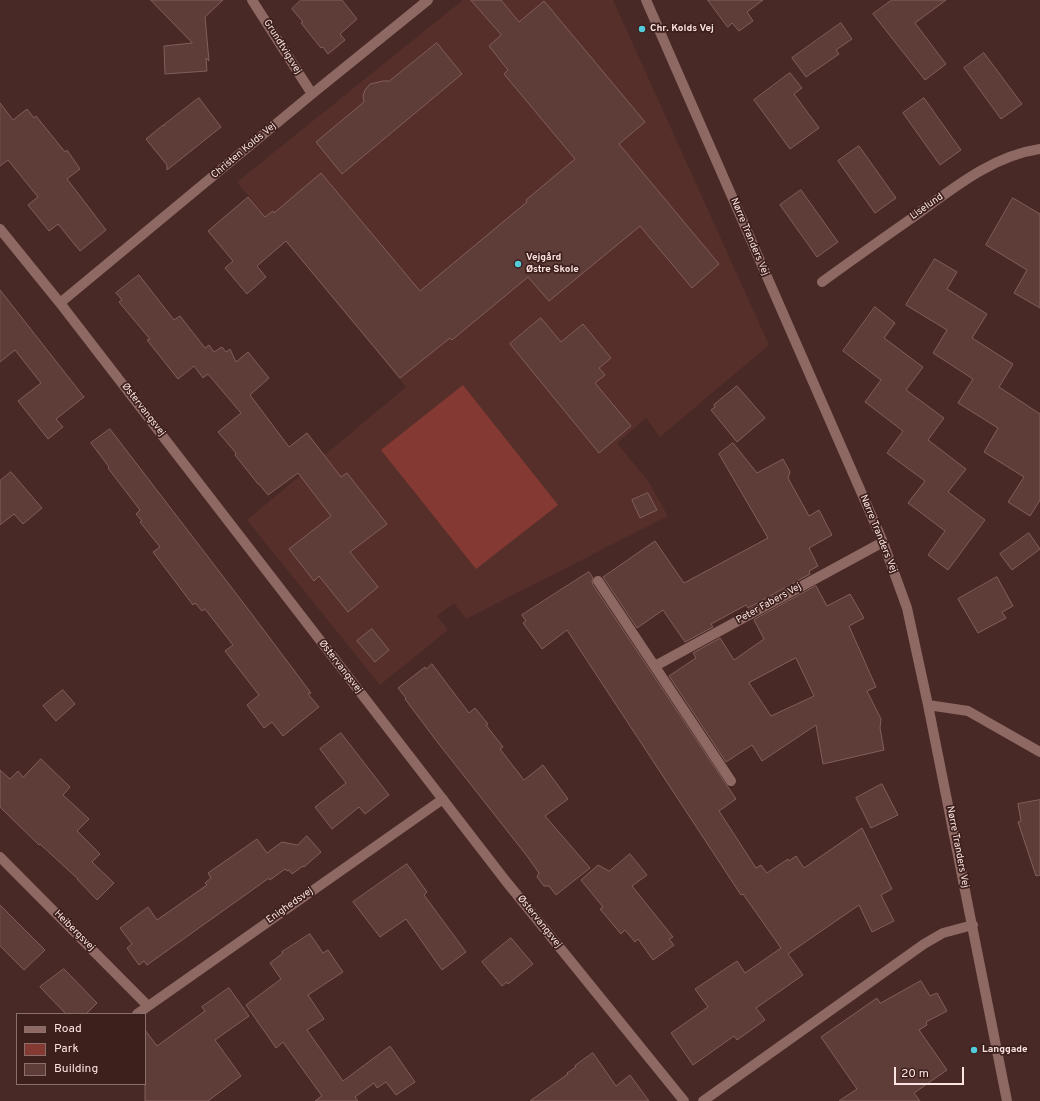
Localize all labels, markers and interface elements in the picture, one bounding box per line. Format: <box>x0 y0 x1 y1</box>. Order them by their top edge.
street label: Grundtvigsvej <box>260 17 304 77</box>
place label: Chr. Kolds Vej <box>650 23 714 35</box>
marker: Chr. Kolds Vej <box>637 24 647 34</box>
street label: Christen Kolds Vej <box>209 120 279 182</box>
street label: Liselund <box>908 191 946 223</box>
street label: Nørre Tranders Vej <box>727 196 771 278</box>
place label: Vejgård Østre Skole <box>526 252 579 276</box>
marker: Vejgård Østre Skole <box>513 259 523 269</box>
street label: Østervangsvej <box>119 381 167 439</box>
street label: Nørre Tranders Vej <box>857 493 899 575</box>
street label: Peter Fabers Vej <box>734 581 804 627</box>
street label: Østervangsvej <box>316 638 364 696</box>
street label: Nørre Tranders Vej <box>943 805 971 889</box>
street label: Enighedsvej <box>264 886 316 926</box>
street label: Østervangsvej <box>514 893 564 951</box>
street label: Heibergsvej <box>51 908 97 954</box>
legend <box>16 1013 146 1085</box>
text: Road <box>54 1021 82 1037</box>
text: Park <box>54 1041 79 1057</box>
place label: Langgade <box>982 1044 1028 1056</box>
marker: Langgade <box>969 1045 979 1055</box>
scale bar <box>896 1059 966 1085</box>
text: Building <box>54 1061 98 1077</box>
text: 20 m <box>901 1066 929 1082</box>

